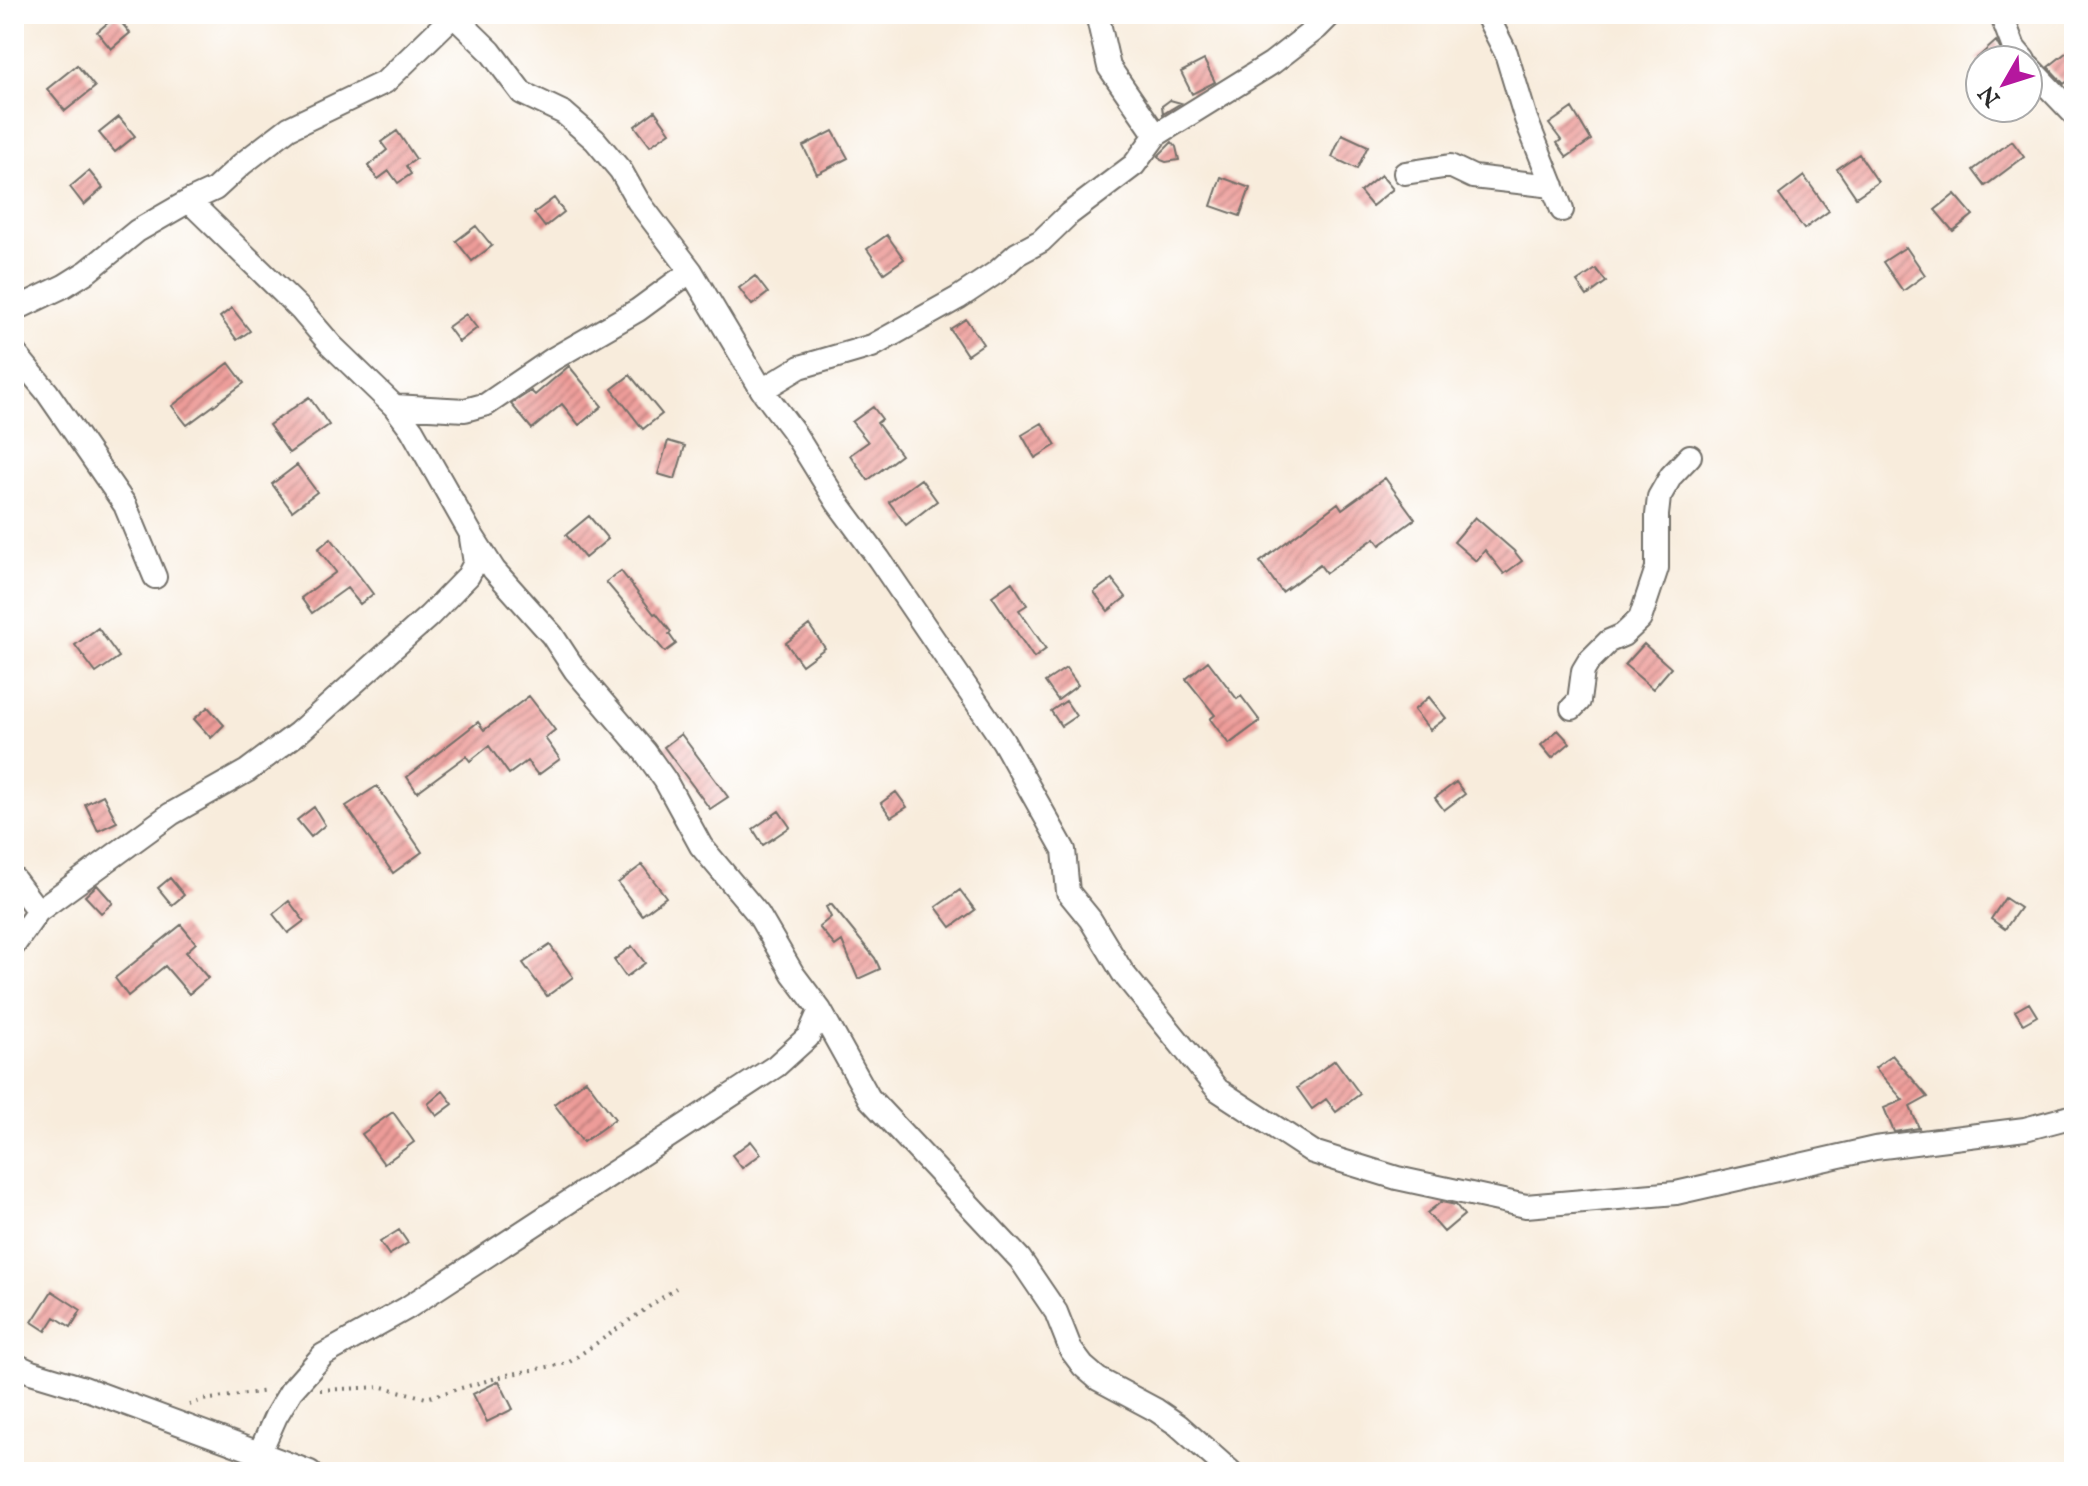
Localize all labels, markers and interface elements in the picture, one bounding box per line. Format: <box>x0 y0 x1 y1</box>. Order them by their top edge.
north arrow <box>1964 44 2044 124</box>
text: N <box>1973 79 2008 112</box>

